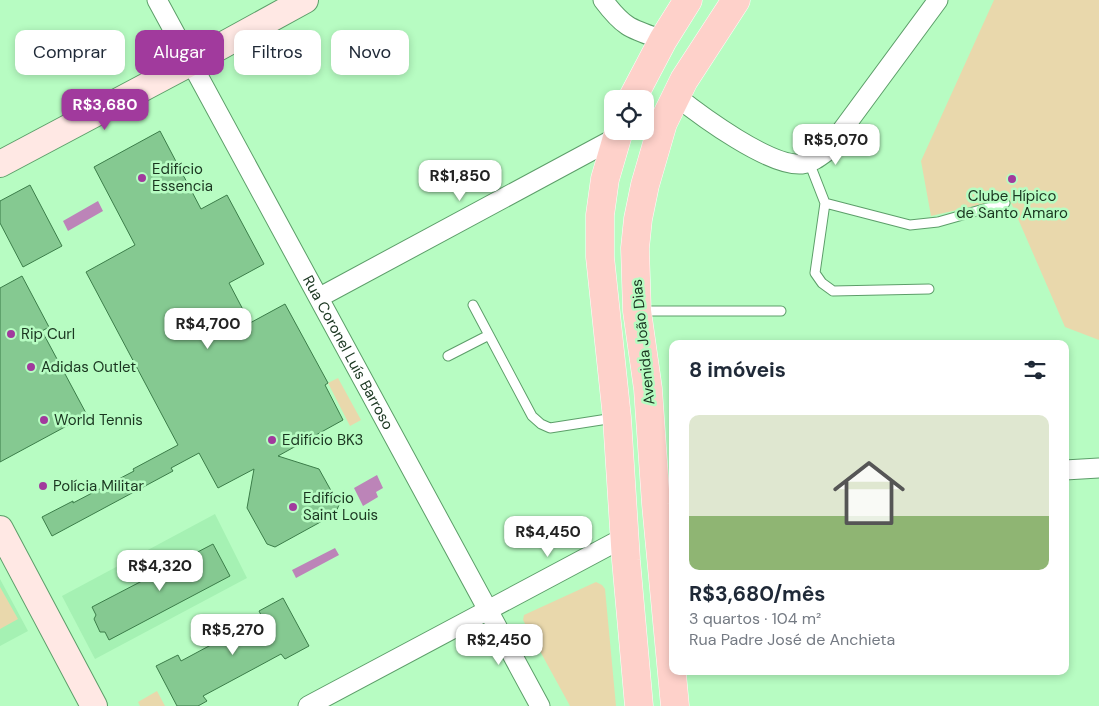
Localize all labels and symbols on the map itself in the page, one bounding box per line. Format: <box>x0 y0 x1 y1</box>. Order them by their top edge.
pin: R$3,680 <box>59 88 151 131</box>
pin: R$5,070 <box>790 124 882 166</box>
place label: Edifício Essencia <box>152 159 213 196</box>
pin: R$1,850 <box>414 160 506 202</box>
marker: Edifício Essencia <box>136 172 148 184</box>
marker: Clube Hípico de Santo Amaro <box>1006 173 1018 185</box>
place label: Clube Hípico de Santo Amaro <box>956 186 1068 223</box>
street label: Rua Coronel Luís Barroso <box>298 272 398 433</box>
street label: Avenida João Dias <box>626 278 660 406</box>
pin: R$4,700 <box>162 308 254 350</box>
place label: Rip Curl <box>21 324 75 344</box>
marker: Rip Curl <box>5 328 17 340</box>
place label: Adidas Outlet <box>41 357 136 377</box>
marker: Adidas Outlet <box>25 361 37 373</box>
place label: World Tennis <box>54 410 143 430</box>
marker: World Tennis <box>38 414 50 426</box>
place label: Edifício BK3 <box>282 430 363 450</box>
marker: Edifício BK3 <box>266 434 278 446</box>
place label: Polícia Militar <box>53 476 144 496</box>
marker: Polícia Militar <box>37 480 49 492</box>
place label: Edifício Saint Louis <box>303 488 378 525</box>
marker: Edifício Saint Louis <box>287 501 299 513</box>
pin: R$4,450 <box>502 516 594 558</box>
pin: R$4,320 <box>114 550 206 592</box>
pin: R$5,270 <box>187 614 279 656</box>
pin: R$2,450 <box>453 624 545 666</box>

